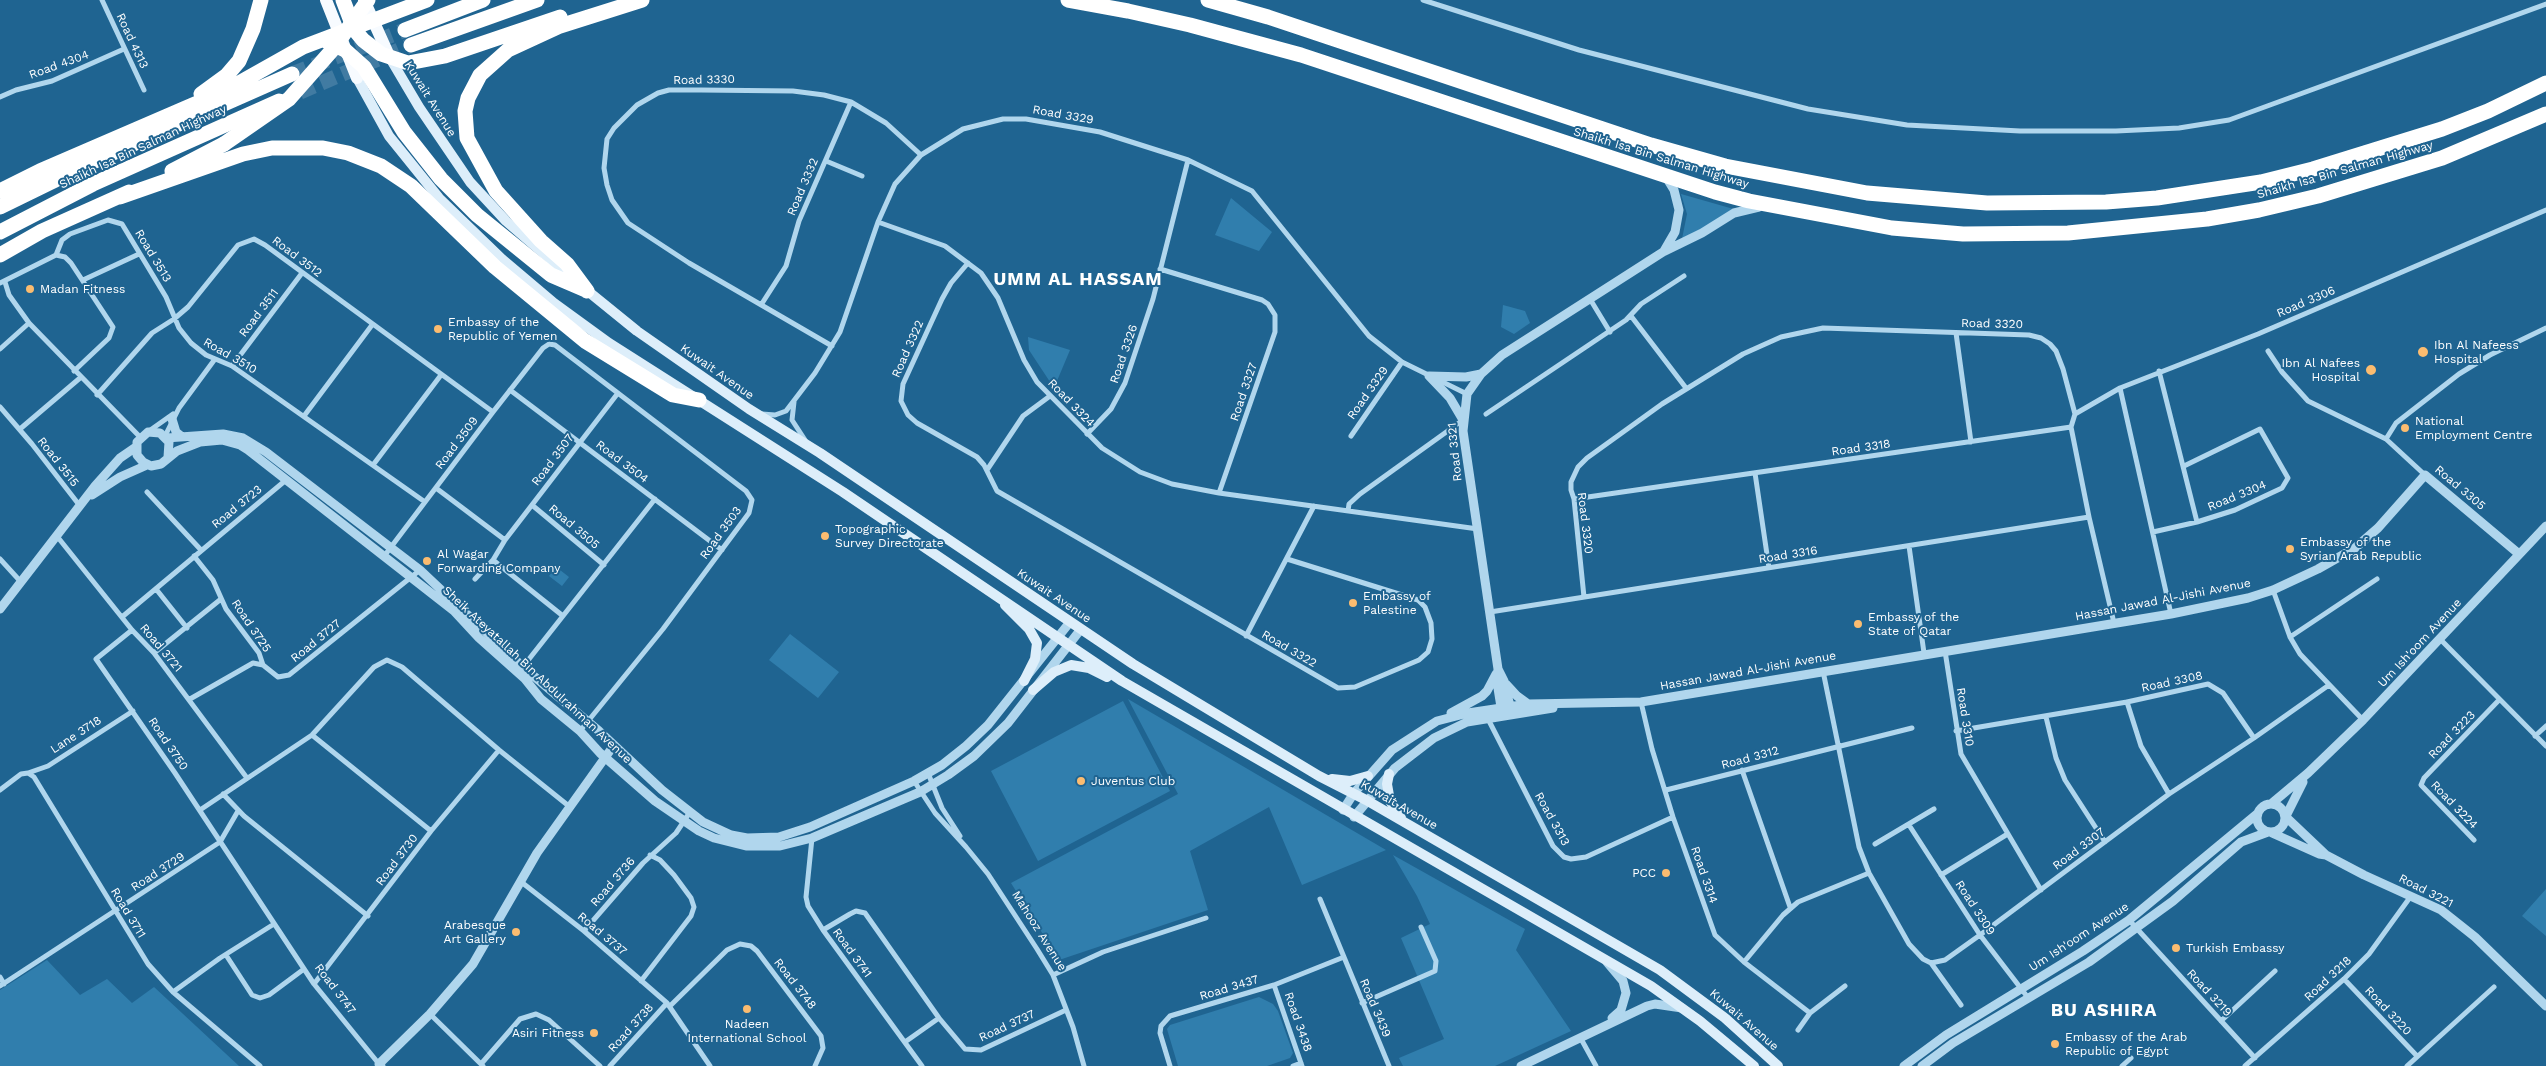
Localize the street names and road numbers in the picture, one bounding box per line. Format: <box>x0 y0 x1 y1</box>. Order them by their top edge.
street label: Road 4313 <box>113 11 151 71</box>
street label: Road 4304 <box>27 48 91 82</box>
street label: Kuwait Avenue <box>401 59 459 139</box>
street label: Road 3330 <box>673 72 735 88</box>
street label: Shaikh Isa Bin Salman Highway <box>57 102 229 192</box>
street label: Road 3329 <box>1031 103 1095 127</box>
street label: Shaikh Isa Bin Salman Highway <box>1572 124 1750 192</box>
street label: Shaikh Isa Bin Salman Highway <box>2255 138 2435 202</box>
street label: Road 3332 <box>784 156 822 218</box>
street label: Road 3513 <box>132 227 174 285</box>
street label: Road 3512 <box>269 233 325 281</box>
street label: Road 3306 <box>2275 283 2337 321</box>
street label: Road 3511 <box>236 286 282 340</box>
street label: Road 3320 <box>1961 316 2023 332</box>
street label: Road 3322 <box>889 318 927 380</box>
street label: Road 3326 <box>1107 323 1141 385</box>
street label: Road 3510 <box>201 335 259 377</box>
street label: Kuwait Avenue <box>677 341 757 403</box>
street label: Road 3327 <box>1227 361 1261 423</box>
street label: Road 3329 <box>1344 364 1392 422</box>
street label: Road 3324 <box>1045 376 1097 430</box>
street label: Road 3509 <box>433 414 481 472</box>
street label: Road 3321 <box>1445 422 1465 482</box>
street label: Road 3507 <box>529 431 577 489</box>
street label: Road 3515 <box>34 434 82 490</box>
street label: Road 3318 <box>1831 437 1891 459</box>
street label: Road 3504 <box>593 438 651 486</box>
street label: Road 3305 <box>2432 463 2488 513</box>
street label: Road 3304 <box>2205 478 2269 514</box>
street label: Road 3723 <box>209 482 265 532</box>
street label: Road 3320 <box>1574 491 1596 555</box>
street label: Road 3505 <box>546 502 602 552</box>
street label: Road 3503 <box>697 504 745 562</box>
street label: Road 3316 <box>1758 543 1818 567</box>
street label: Kuwait Avenue <box>1014 566 1094 626</box>
street label: Hassan Jawad Al-Jishi Avenue <box>2074 576 2252 624</box>
street label: Sheik Ateyatallah Bin Abdulrahman Avenue <box>440 583 634 767</box>
street label: Um Ish'oom Avenue <box>2375 596 2465 690</box>
street label: Road 3725 <box>228 597 274 655</box>
street label: Road 3727 <box>288 616 344 666</box>
street label: Road 3721 <box>137 621 185 675</box>
street label: Road 3322 <box>1259 627 1319 671</box>
street label: Hassan Jawad Al-Jishi Avenue <box>1659 648 1837 694</box>
street label: Road 3308 <box>2140 668 2204 696</box>
street label: Road 3310 <box>1953 686 1977 748</box>
street label: Road 3223 <box>2426 708 2478 762</box>
street label: Lane 3718 <box>48 713 104 757</box>
street label: Road 3750 <box>145 715 191 773</box>
street label: Road 3312 <box>1720 743 1780 773</box>
street label: Kuwait Avenue <box>1358 777 1440 833</box>
street label: Road 3224 <box>2428 778 2480 832</box>
street label: Road 3313 <box>1531 790 1573 848</box>
street label: Road 3307 <box>2050 825 2108 873</box>
street label: Road 3730 <box>373 831 421 889</box>
street label: Road 3314 <box>1688 845 1720 905</box>
street label: Road 3729 <box>128 849 188 895</box>
street label: Road 3736 <box>588 854 638 910</box>
street label: Road 3221 <box>2396 871 2456 911</box>
street label: Road 3309 <box>1952 878 1998 938</box>
street label: Road 3711 <box>107 885 149 941</box>
street label: Mahooz Avenue <box>1009 888 1069 974</box>
street label: Um Ish'oom Avenue <box>2027 899 2131 975</box>
street label: Road 3737 <box>574 909 630 959</box>
street label: Road 3741 <box>829 925 875 981</box>
street label: Road 3218 <box>2301 953 2355 1005</box>
street label: Road 3748 <box>771 956 819 1012</box>
street label: Road 3747 <box>311 961 359 1017</box>
street label: Road 3219 <box>2183 966 2235 1020</box>
street label: Road 3437 <box>1198 972 1260 1004</box>
street label: Road 3439 <box>1356 977 1394 1039</box>
street label: Road 3220 <box>2362 983 2414 1039</box>
street label: Kuwait Avenue <box>1707 986 1781 1054</box>
street label: Road 3438 <box>1281 990 1315 1054</box>
street label: Road 3738 <box>605 1001 657 1055</box>
street label: Road 3737 <box>977 1007 1037 1045</box>

